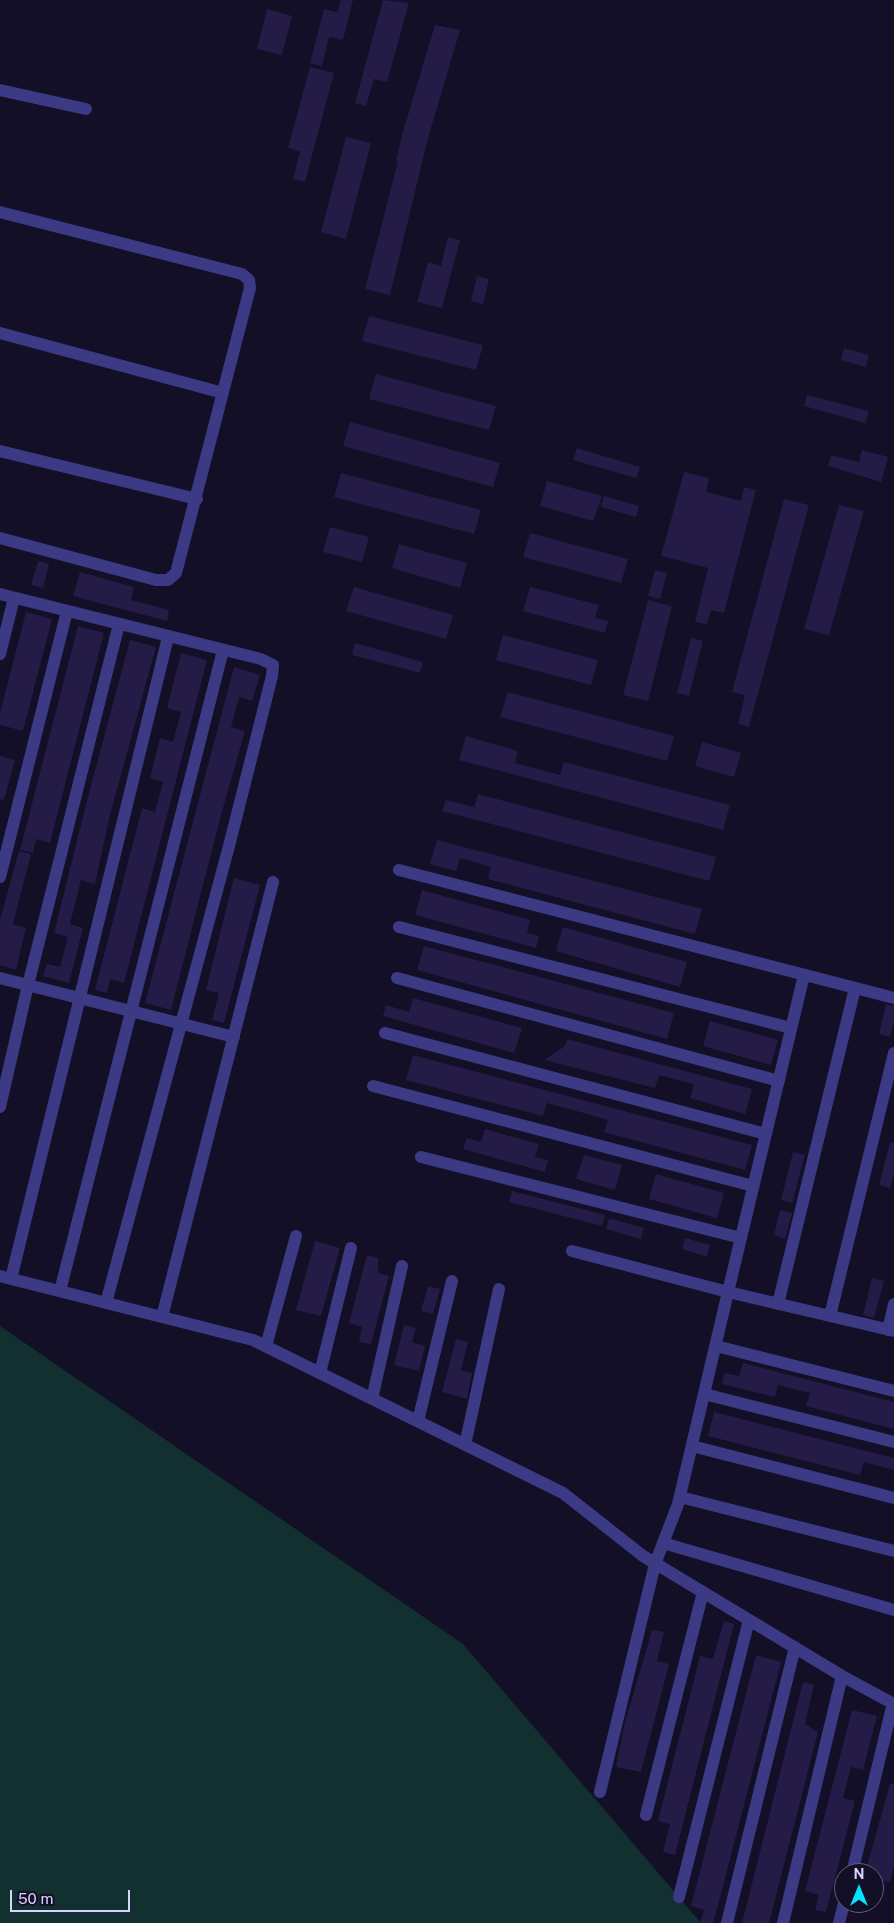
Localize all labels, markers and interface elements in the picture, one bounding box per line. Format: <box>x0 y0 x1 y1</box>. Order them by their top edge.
north arrow <box>834 1863 884 1913</box>
text: N <box>854 1866 864 1882</box>
scale bar <box>12 1880 132 1912</box>
text: 50 m <box>18 1890 53 1907</box>

